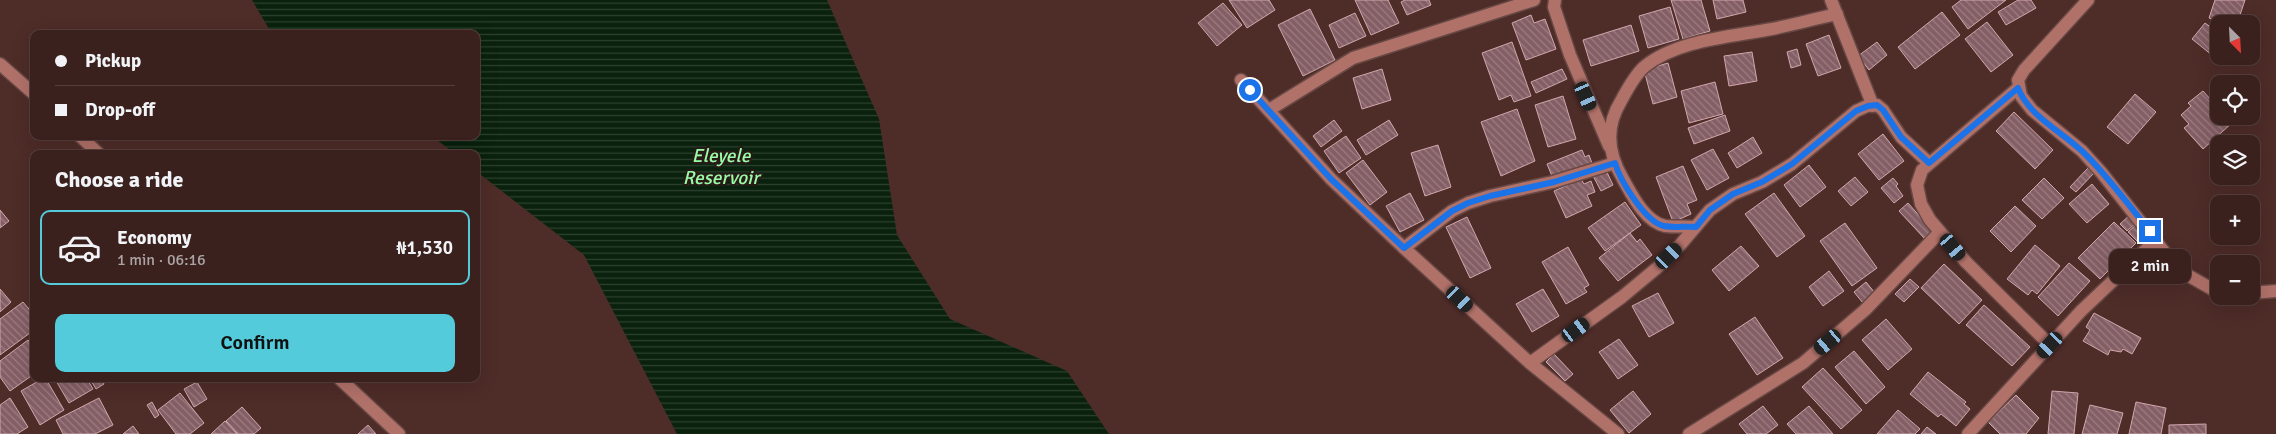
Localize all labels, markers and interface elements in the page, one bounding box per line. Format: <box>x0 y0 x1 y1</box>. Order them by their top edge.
north arrow <box>2210 15 2260 65</box>
map controls <box>2210 15 2260 305</box>
text: Pickup <box>85 49 141 73</box>
button: locate <box>2210 75 2260 125</box>
route start <box>1239 79 1261 101</box>
car <box>1573 79 1598 113</box>
text: Drop-off <box>85 98 155 122</box>
button: layers <box>2210 135 2260 185</box>
water label: Eleyele Reservoir <box>683 144 762 190</box>
text: Choose a ride <box>55 166 183 193</box>
button: + <box>2210 195 2260 245</box>
route end <box>2139 220 2161 242</box>
icon: car <box>57 225 102 270</box>
text: Economy <box>117 226 191 250</box>
car <box>1937 231 1968 263</box>
text: ₦1,530 <box>396 236 453 260</box>
car <box>1653 240 1685 272</box>
callout: 2 min <box>2109 248 2191 284</box>
text: 1 min · 06:16 <box>117 250 206 270</box>
button: − <box>2210 255 2260 305</box>
text: 2 min <box>2131 256 2169 276</box>
car <box>1443 283 1476 315</box>
button: Confirm <box>55 314 455 372</box>
car <box>1559 315 1592 345</box>
car <box>1811 327 1844 357</box>
car <box>2034 329 2065 361</box>

